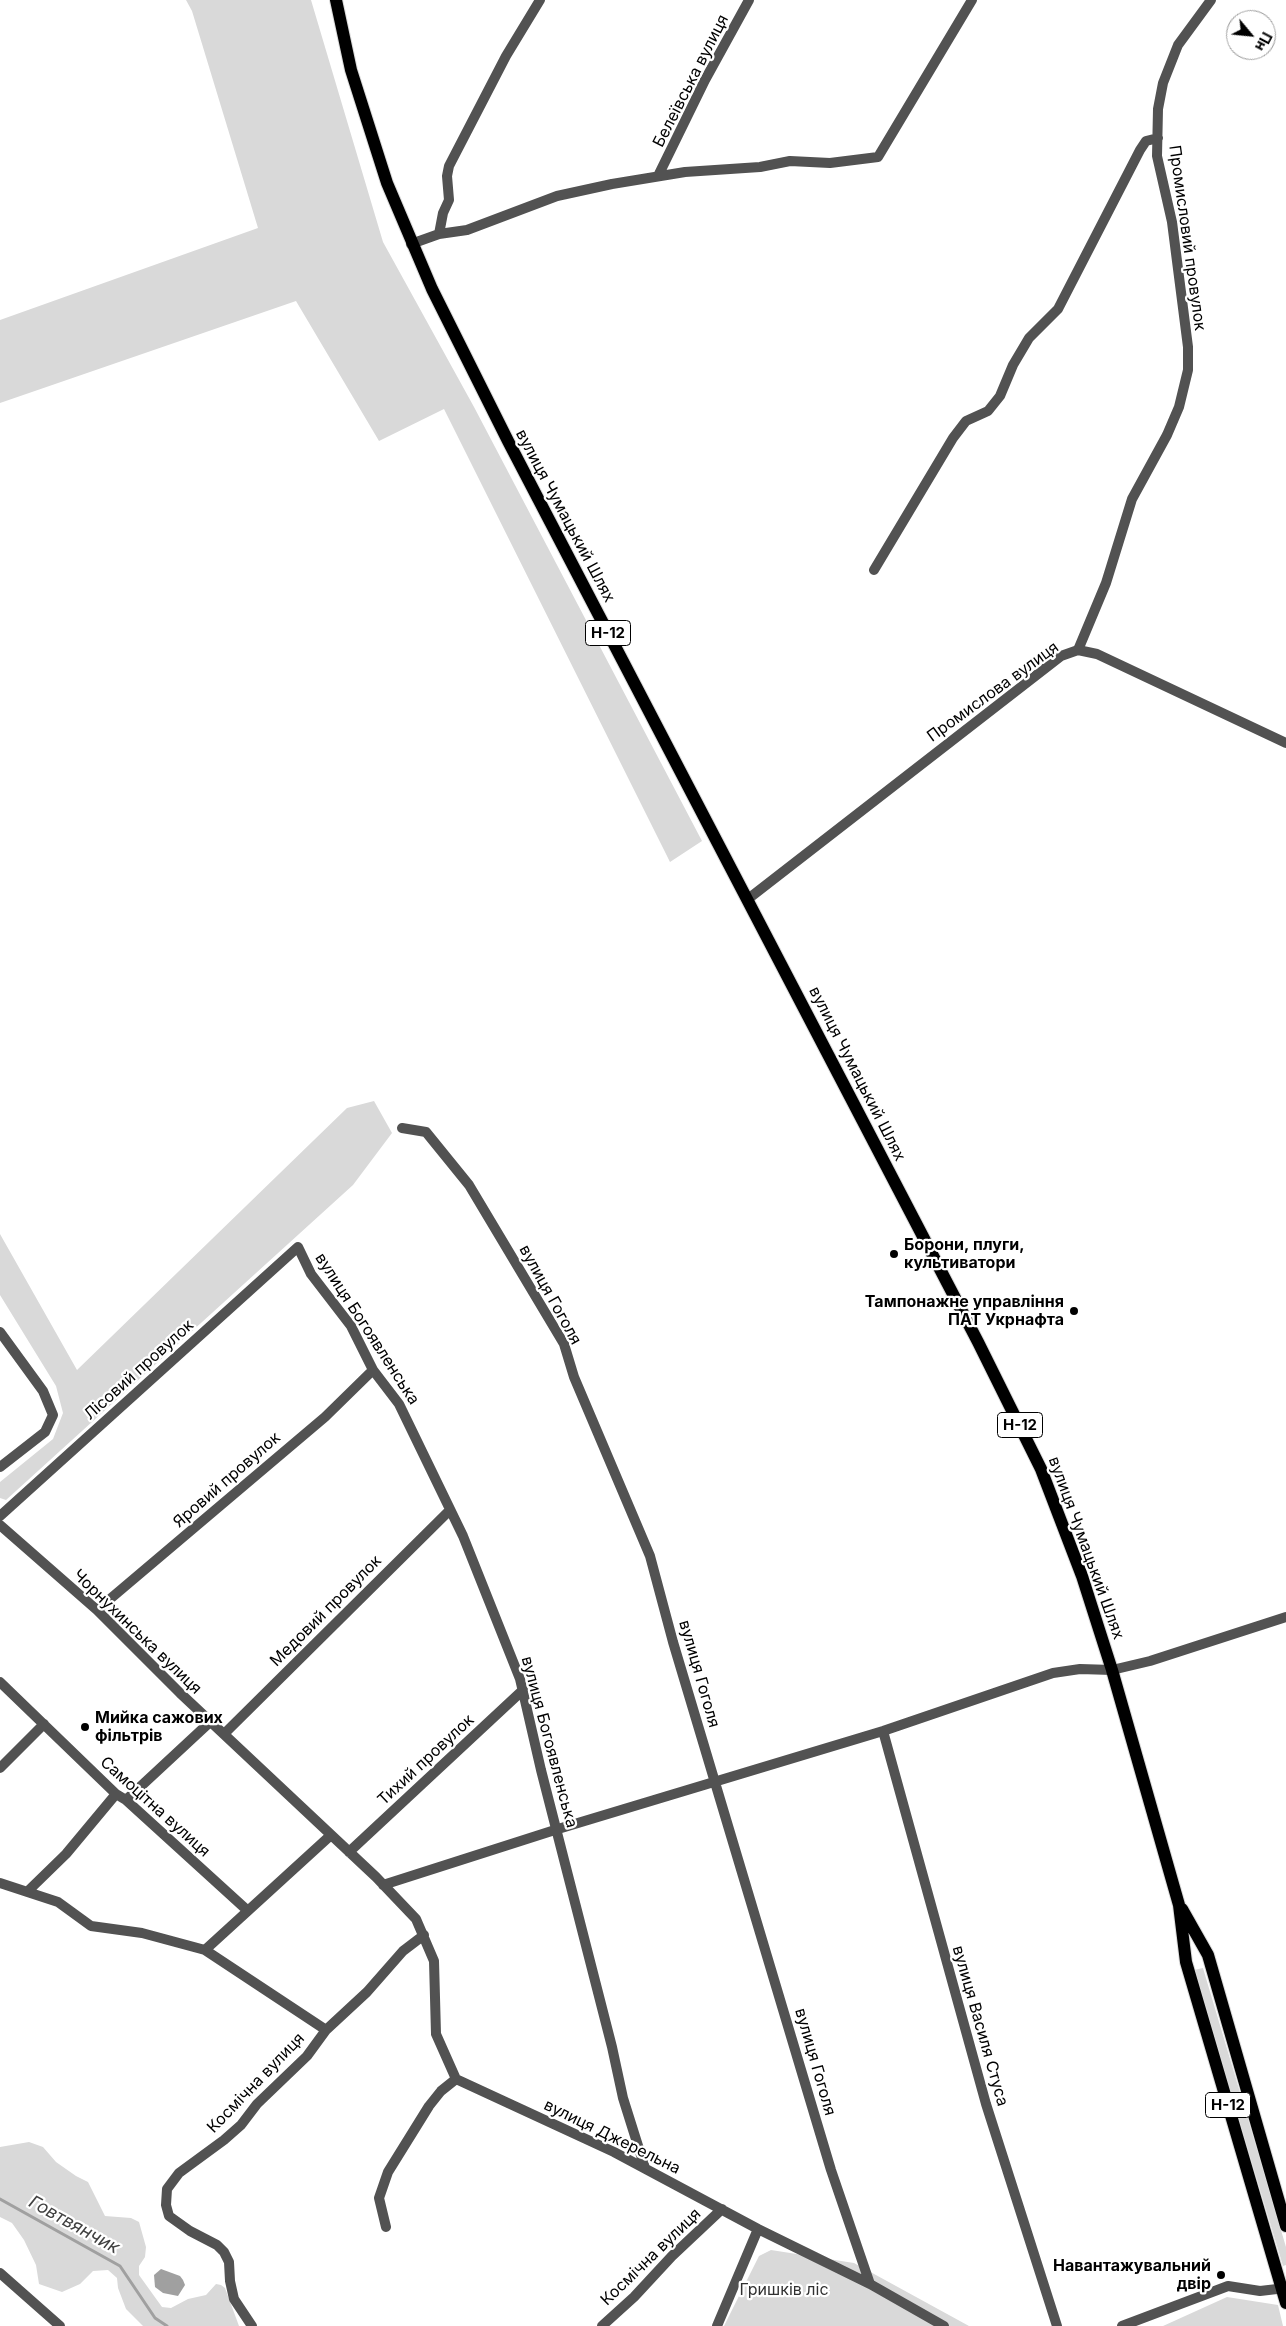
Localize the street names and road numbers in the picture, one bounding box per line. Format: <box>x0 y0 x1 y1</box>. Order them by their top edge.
street label: Белеївська вулиця <box>649 11 733 151</box>
street label: Промисловий провулок <box>1164 144 1210 332</box>
street label: вулиця Чумацький Шлях <box>511 426 619 606</box>
road number: Н-12 <box>586 620 630 646</box>
street label: Промислова вулиця <box>923 638 1063 746</box>
street label: вулиця Чумацький Шлях <box>805 984 909 1164</box>
street label: вулиця Гоголя <box>515 1242 585 1348</box>
street label: вулиця Богоявленська <box>311 1250 423 1408</box>
street label: Лісовий провулок <box>80 1316 198 1424</box>
road number: Н-12 <box>998 1412 1042 1438</box>
street label: Яровий провулок <box>169 1428 285 1532</box>
street label: вулиця Чумацький Шлях <box>1044 1454 1128 1642</box>
street label: Медовий провулок <box>266 1551 386 1671</box>
street label: Чорнухинська вулиця <box>69 1566 205 1698</box>
street label: вулиця Гоголя <box>674 1618 724 1730</box>
street label: вулиця Богоявленська <box>517 1654 581 1830</box>
street label: Тихий провулок <box>374 1710 478 1810</box>
street label: Самоцітна вулиця <box>96 1753 214 1861</box>
street label: вулиця Василя Стуса <box>948 1944 1012 2108</box>
street label: вулиця Гоголя <box>790 2006 840 2118</box>
street label: Космічна вулиця <box>203 2029 309 2137</box>
road number: Н-12 <box>1206 2092 1250 2118</box>
street label: вулиця Джерельна <box>541 2096 683 2178</box>
street label: Космічна вулиця <box>597 2204 705 2310</box>

